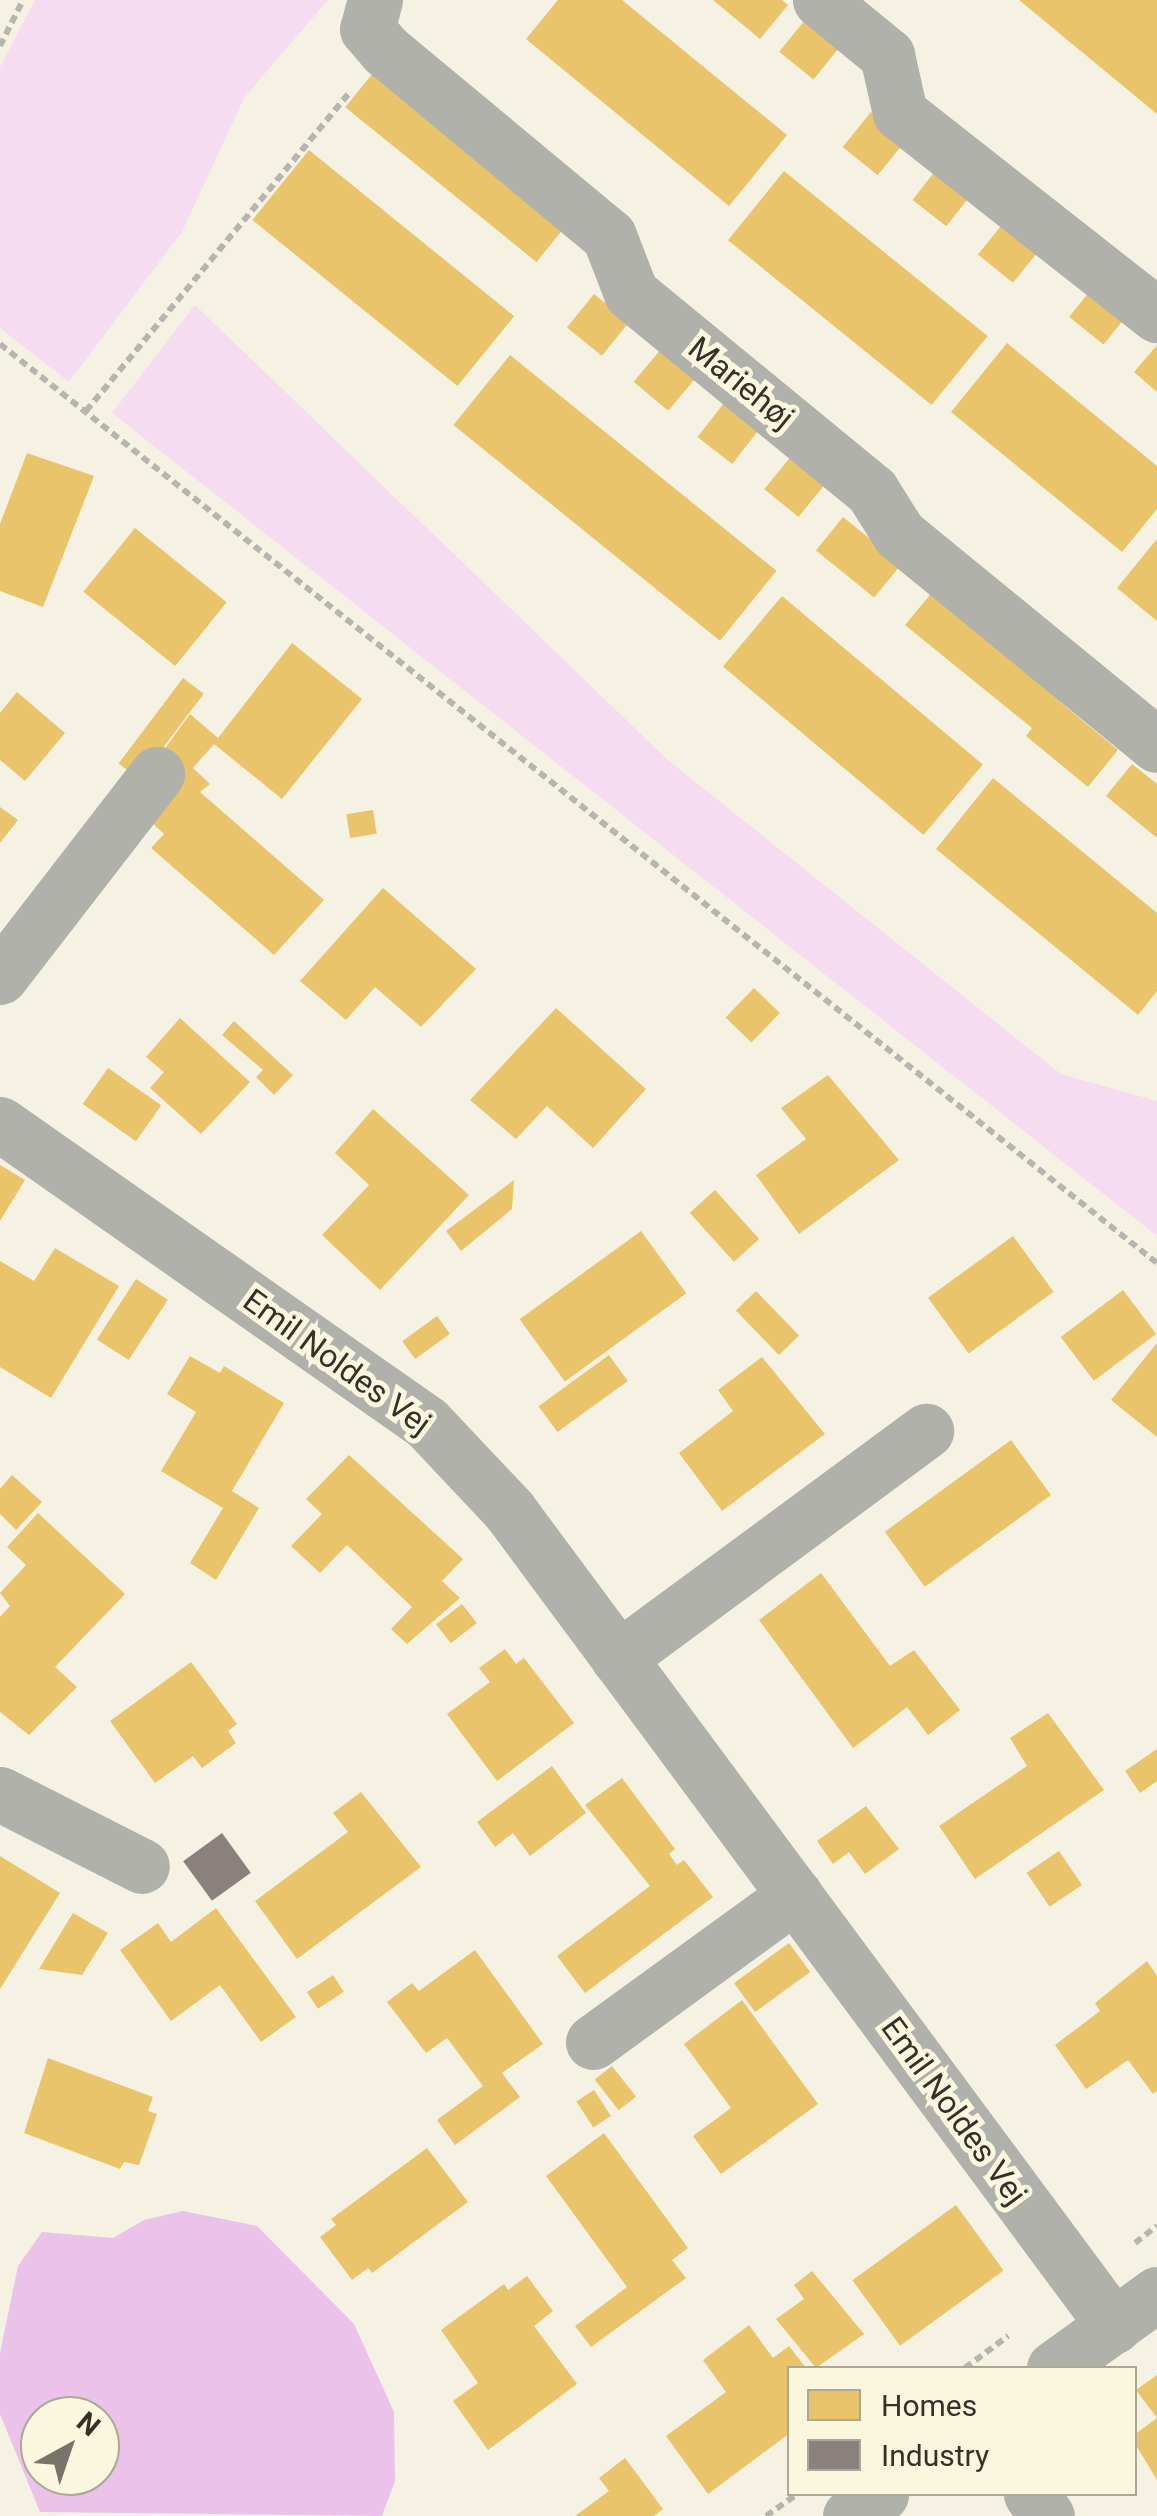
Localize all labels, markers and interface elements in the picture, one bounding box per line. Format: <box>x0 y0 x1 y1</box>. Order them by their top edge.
street label: Mariehøj <box>681 329 801 437</box>
street label: Emil Noldes Vej <box>236 1281 438 1443</box>
street label: Emil Noldes Vej <box>873 2010 1035 2212</box>
legend <box>787 2366 1137 2496</box>
text: Homes <box>881 2388 977 2423</box>
north arrow <box>20 2396 120 2496</box>
text: N <box>70 2405 106 2443</box>
text: Industry <box>881 2438 989 2473</box>

